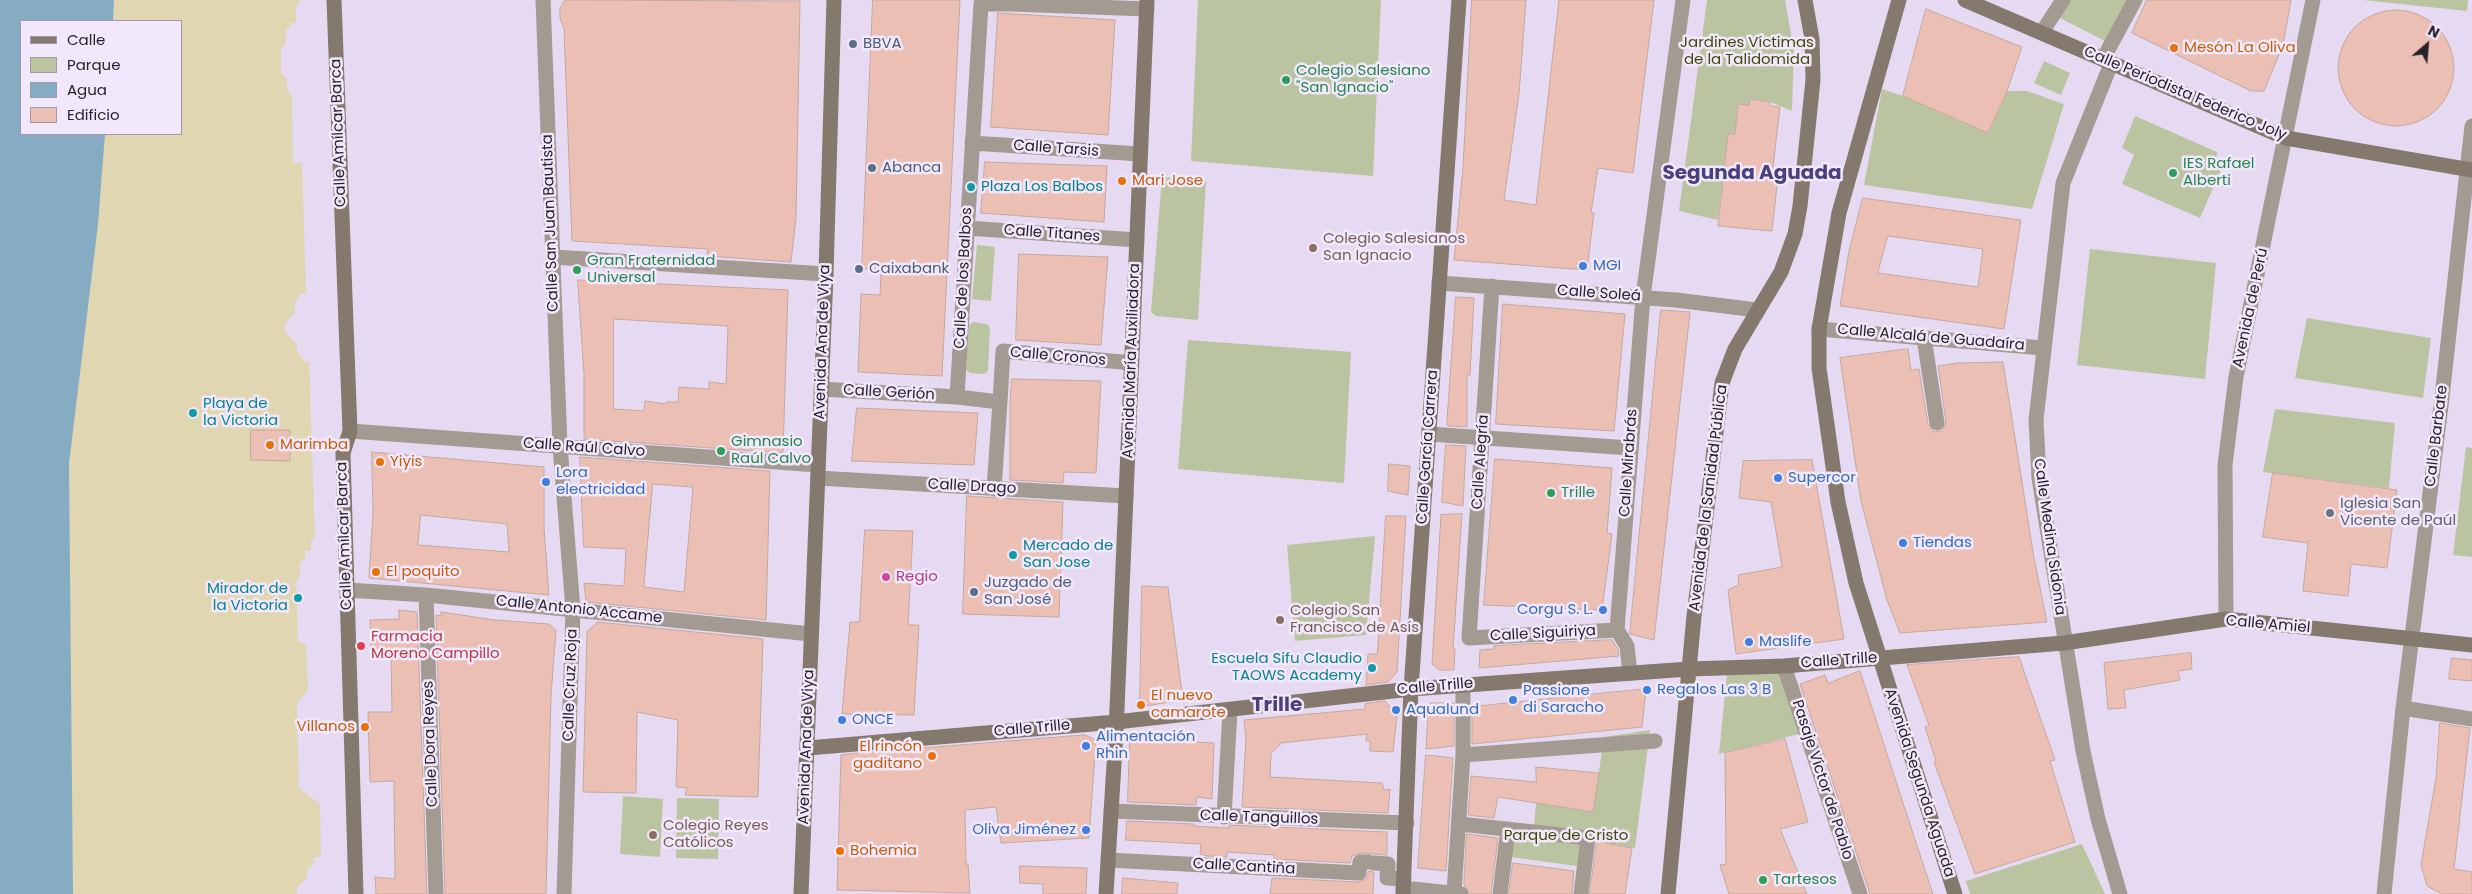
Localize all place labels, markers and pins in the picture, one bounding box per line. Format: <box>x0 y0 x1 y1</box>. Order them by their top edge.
place label: BBVA <box>863 35 902 53</box>
marker: BBVA <box>847 38 859 50</box>
place label: Mesón La Oliva <box>2184 39 2296 57</box>
marker: Mesón La Oliva <box>2168 42 2180 54</box>
place label: Colegio Salesiano "San Ignacio" <box>1296 62 1430 97</box>
marker: Colegio Salesiano "San Ignacio" <box>1280 74 1292 86</box>
place label: IES Rafael Alberti <box>2183 155 2255 190</box>
place label: Abanca <box>882 159 941 177</box>
marker: Abanca <box>866 162 878 174</box>
marker: IES Rafael Alberti <box>2167 167 2179 179</box>
place label: Mari Jose <box>1132 172 1203 190</box>
marker: Mari Jose <box>1116 175 1128 187</box>
place label: Plaza Los Balbos <box>981 178 1103 196</box>
marker: Plaza Los Balbos <box>965 181 977 193</box>
place label: Colegio Salesianos San Ignacio <box>1323 230 1465 265</box>
marker: Colegio Salesianos San Ignacio <box>1307 242 1319 254</box>
place label: Gran Fraternidad Universal <box>587 252 715 287</box>
place label: MGI <box>1593 257 1621 275</box>
place label: Caixabank <box>869 260 949 278</box>
marker: MGI <box>1577 260 1589 272</box>
marker: Caixabank <box>853 263 865 275</box>
marker: Gran Fraternidad Universal <box>571 264 583 276</box>
place label: Playa de la Victoria <box>203 395 278 430</box>
marker: Playa de la Victoria <box>187 407 199 419</box>
place label: Gimnasio Raúl Calvo <box>731 433 811 468</box>
place label: Marimba <box>280 436 348 454</box>
marker: Marimba <box>264 439 276 451</box>
marker: Gimnasio Raúl Calvo <box>715 445 727 457</box>
place label: Yiyis <box>390 453 422 471</box>
marker: Yiyis <box>374 456 386 468</box>
place label: Lora electricidad <box>556 464 645 499</box>
place label: Supercor <box>1788 469 1856 487</box>
marker: Supercor <box>1772 472 1784 484</box>
marker: Lora electricidad <box>540 476 552 488</box>
place label: Trille <box>1561 484 1595 502</box>
marker: Trille <box>1545 487 1557 499</box>
place label: Iglesia San Vicente de Paúl <box>2340 495 2456 530</box>
marker: Iglesia San Vicente de Paúl <box>2324 507 2336 519</box>
place label: Tiendas <box>1913 534 1972 552</box>
place label: Mercado de San Jose <box>1023 537 1113 572</box>
marker: Tiendas <box>1897 537 1909 549</box>
marker: Mercado de San Jose <box>1007 549 1019 561</box>
place label: El poquito <box>386 563 460 581</box>
marker: El poquito <box>370 566 382 578</box>
place label: Regio <box>896 568 938 586</box>
marker: Regio <box>880 571 892 583</box>
place label: Juzgado de San José <box>984 574 1072 609</box>
place label: Mirador de la Victoria <box>207 580 288 615</box>
marker: Juzgado de San José <box>968 586 980 598</box>
marker: Mirador de la Victoria <box>292 592 304 604</box>
place label: Corgu S. L. <box>1517 601 1593 619</box>
place label: Colegio San Francisco de Asís <box>1290 602 1419 637</box>
marker: Corgu S. L. <box>1597 604 1609 616</box>
marker: Colegio San Francisco de Asís <box>1274 614 1286 626</box>
place label: Farmacia Moreno Campillo <box>371 628 500 663</box>
place label: Maslife <box>1759 633 1811 651</box>
marker: Maslife <box>1743 636 1755 648</box>
marker: Farmacia Moreno Campillo <box>355 640 367 652</box>
place label: Escuela Sifu Claudio TAOWS Academy <box>1211 650 1362 685</box>
marker: Escuela Sifu Claudio TAOWS Academy <box>1366 662 1378 674</box>
place label: Regalos Las 3 B <box>1657 681 1771 699</box>
place label: Passione di Saracho <box>1523 682 1604 717</box>
marker: Regalos Las 3 B <box>1641 684 1653 696</box>
place label: El nuevo camarote <box>1151 687 1226 722</box>
marker: Passione di Saracho <box>1507 694 1519 706</box>
marker: El nuevo camarote <box>1135 699 1147 711</box>
place label: Aqualund <box>1406 701 1479 719</box>
marker: Aqualund <box>1390 704 1402 716</box>
place label: ONCE <box>852 711 894 729</box>
marker: ONCE <box>836 714 848 726</box>
place label: Villanos <box>297 718 355 736</box>
marker: Villanos <box>359 721 371 733</box>
place label: Alimentación Rhin <box>1096 728 1195 763</box>
place label: El rincón gaditano <box>853 738 922 773</box>
marker: Alimentación Rhin <box>1080 740 1092 752</box>
marker: El rincón gaditano <box>926 750 938 762</box>
place label: Colegio Reyes Católicos <box>663 817 769 852</box>
place label: Oliva Jiménez <box>972 821 1076 839</box>
marker: Oliva Jiménez <box>1080 824 1092 836</box>
marker: Colegio Reyes Católicos <box>647 829 659 841</box>
place label: Bohemia <box>850 842 917 860</box>
marker: Bohemia <box>834 845 846 857</box>
place label: Tartesos <box>1773 871 1837 889</box>
marker: Tartesos <box>1757 874 1769 886</box>

